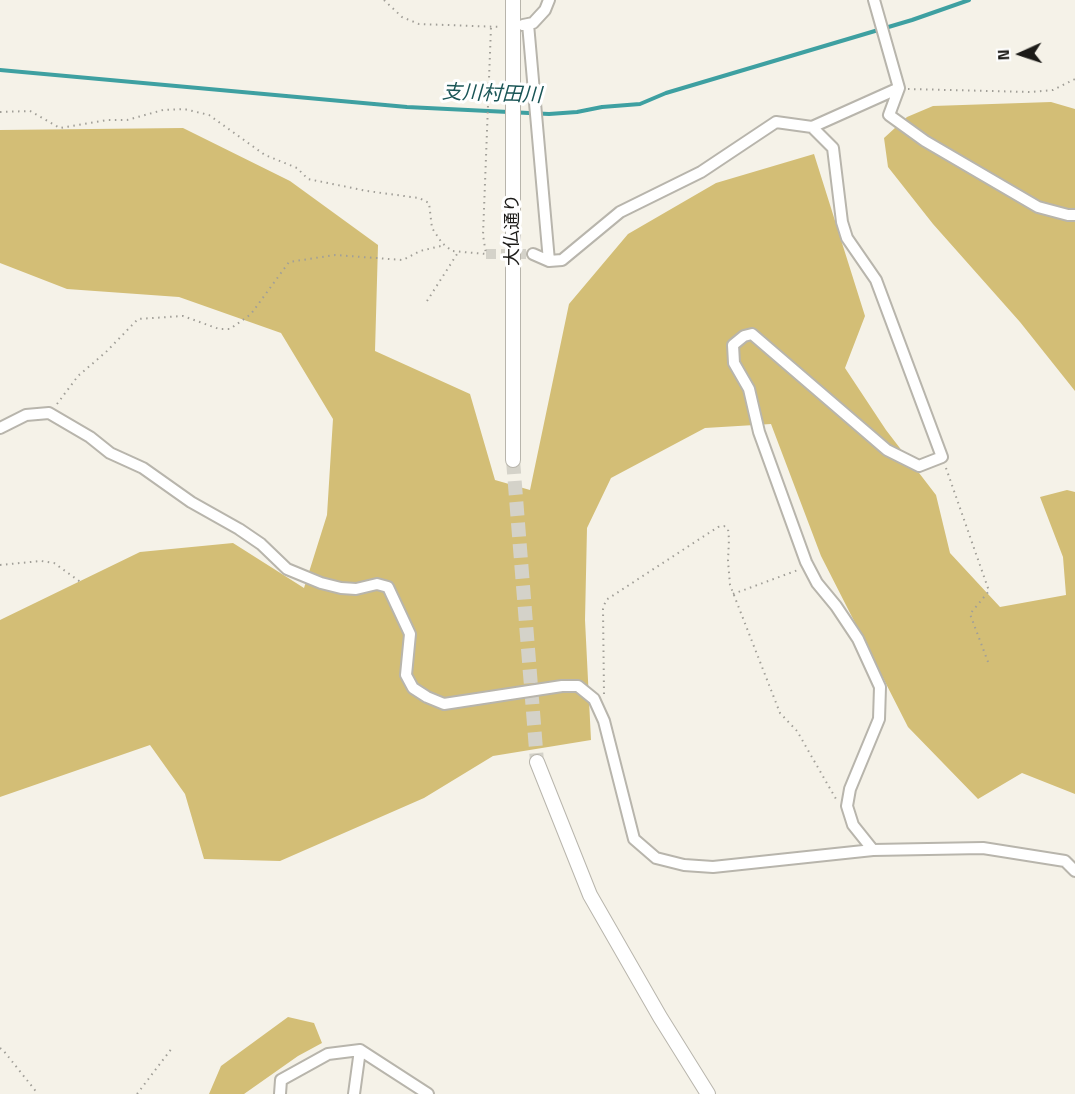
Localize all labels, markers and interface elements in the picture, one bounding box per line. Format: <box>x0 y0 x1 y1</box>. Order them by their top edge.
north arrow <box>991 24 1051 84</box>
text: N <box>991 49 1015 61</box>
water label: 支川村田川 <box>442 81 542 109</box>
street label: 大仏通り <box>503 194 525 266</box>

